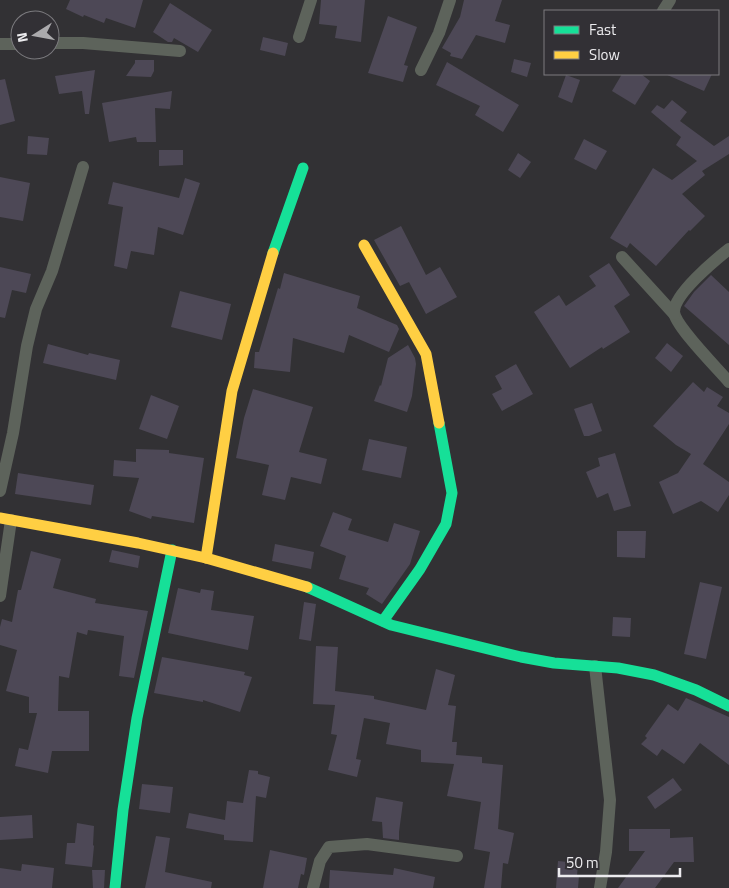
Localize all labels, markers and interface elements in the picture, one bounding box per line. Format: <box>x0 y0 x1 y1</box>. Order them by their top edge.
north arrow <box>10 10 60 60</box>
legend <box>544 10 719 75</box>
text: Fast <box>589 18 617 41</box>
text: N <box>11 31 33 44</box>
text: Slow <box>589 43 620 66</box>
scale bar <box>559 846 680 878</box>
text: 50 m <box>566 851 599 874</box>

